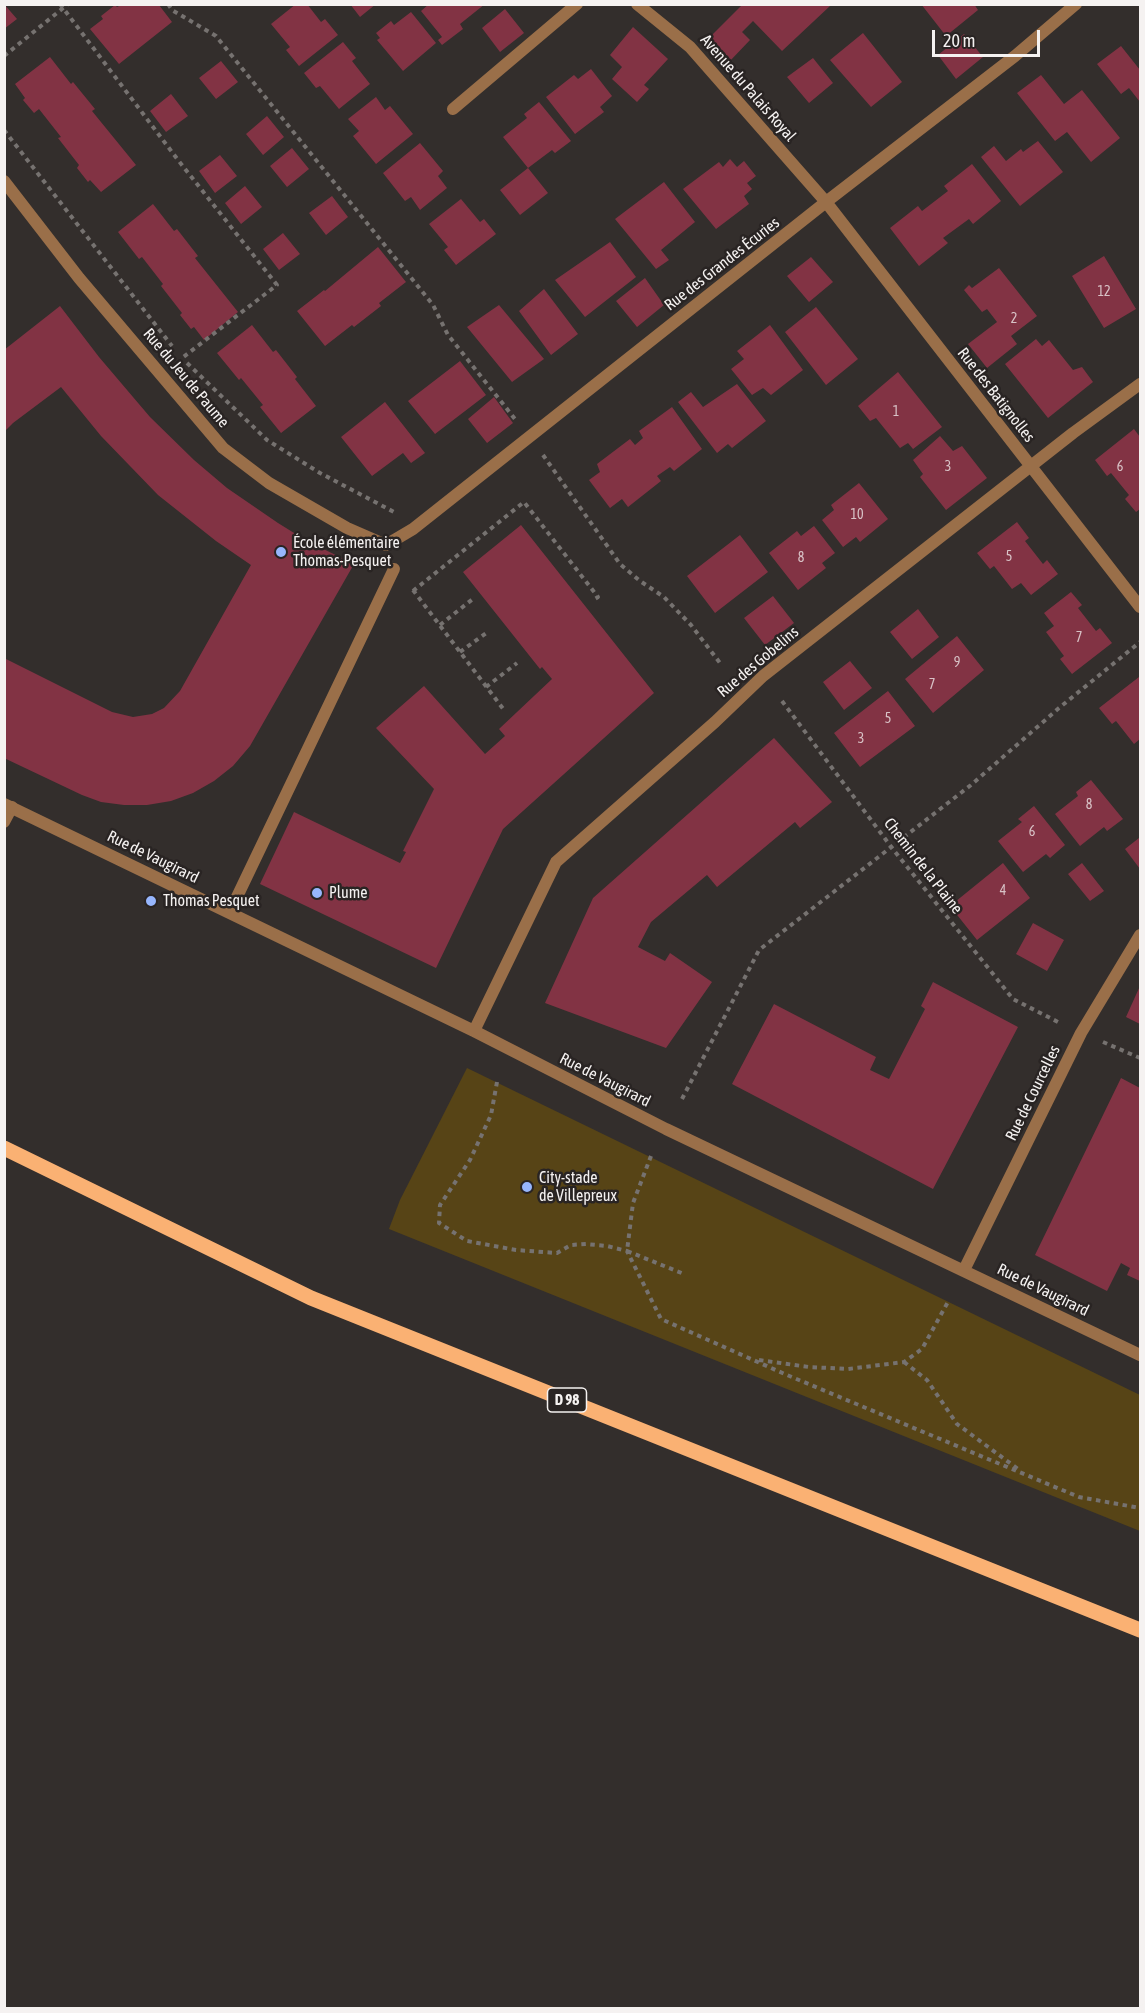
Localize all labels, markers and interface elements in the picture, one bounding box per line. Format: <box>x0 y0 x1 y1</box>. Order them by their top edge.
scale bar <box>935 18 1043 56</box>
text: 20 m <box>943 30 975 51</box>
street label: Avenue du Palais Royal <box>696 31 800 145</box>
street label: Rue des Grandes Écuries <box>661 213 783 315</box>
house number: 12 <box>1097 284 1111 300</box>
house number: 2 <box>1011 311 1017 327</box>
street label: Rue du Jeu de Paume <box>139 325 233 431</box>
street label: Rue des Batignolles <box>953 344 1039 446</box>
house number: 1 <box>893 404 899 420</box>
house number: 3 <box>945 459 951 475</box>
house number: 6 <box>1117 459 1123 475</box>
house number: 10 <box>850 507 864 523</box>
place label: École élémentaire Thomas-Pesquet <box>293 533 400 571</box>
marker: École élémentaire Thomas-Pesquet <box>274 545 288 559</box>
house number: 5 <box>1006 549 1012 565</box>
house number: 8 <box>798 550 804 566</box>
street label: Rue des Gobelins <box>714 622 802 702</box>
house number: 7 <box>1076 630 1082 646</box>
house number: 9 <box>954 655 960 671</box>
house number: 7 <box>929 677 935 693</box>
house number: 5 <box>885 711 891 727</box>
house number: 3 <box>858 731 864 747</box>
house number: 8 <box>1086 797 1092 813</box>
street label: Chemin de la Plaine <box>880 814 966 918</box>
house number: 6 <box>1029 824 1035 840</box>
street label: Rue de Vaugirard <box>104 827 202 887</box>
place label: Plume <box>329 883 368 903</box>
house number: 4 <box>1000 883 1006 899</box>
marker: Plume <box>310 886 324 900</box>
place label: Thomas Pesquet <box>163 891 260 911</box>
marker: Thomas Pesquet <box>144 894 158 908</box>
street label: Rue de Courcelles <box>1002 1042 1064 1144</box>
street label: Rue de Vaugirard <box>556 1049 654 1111</box>
place label: City-stade de Villepreux <box>539 1168 617 1206</box>
marker: City-stade de Villepreux <box>520 1180 534 1194</box>
street label: Rue de Vaugirard <box>994 1260 1092 1320</box>
road number: D 98 <box>548 1388 586 1412</box>

